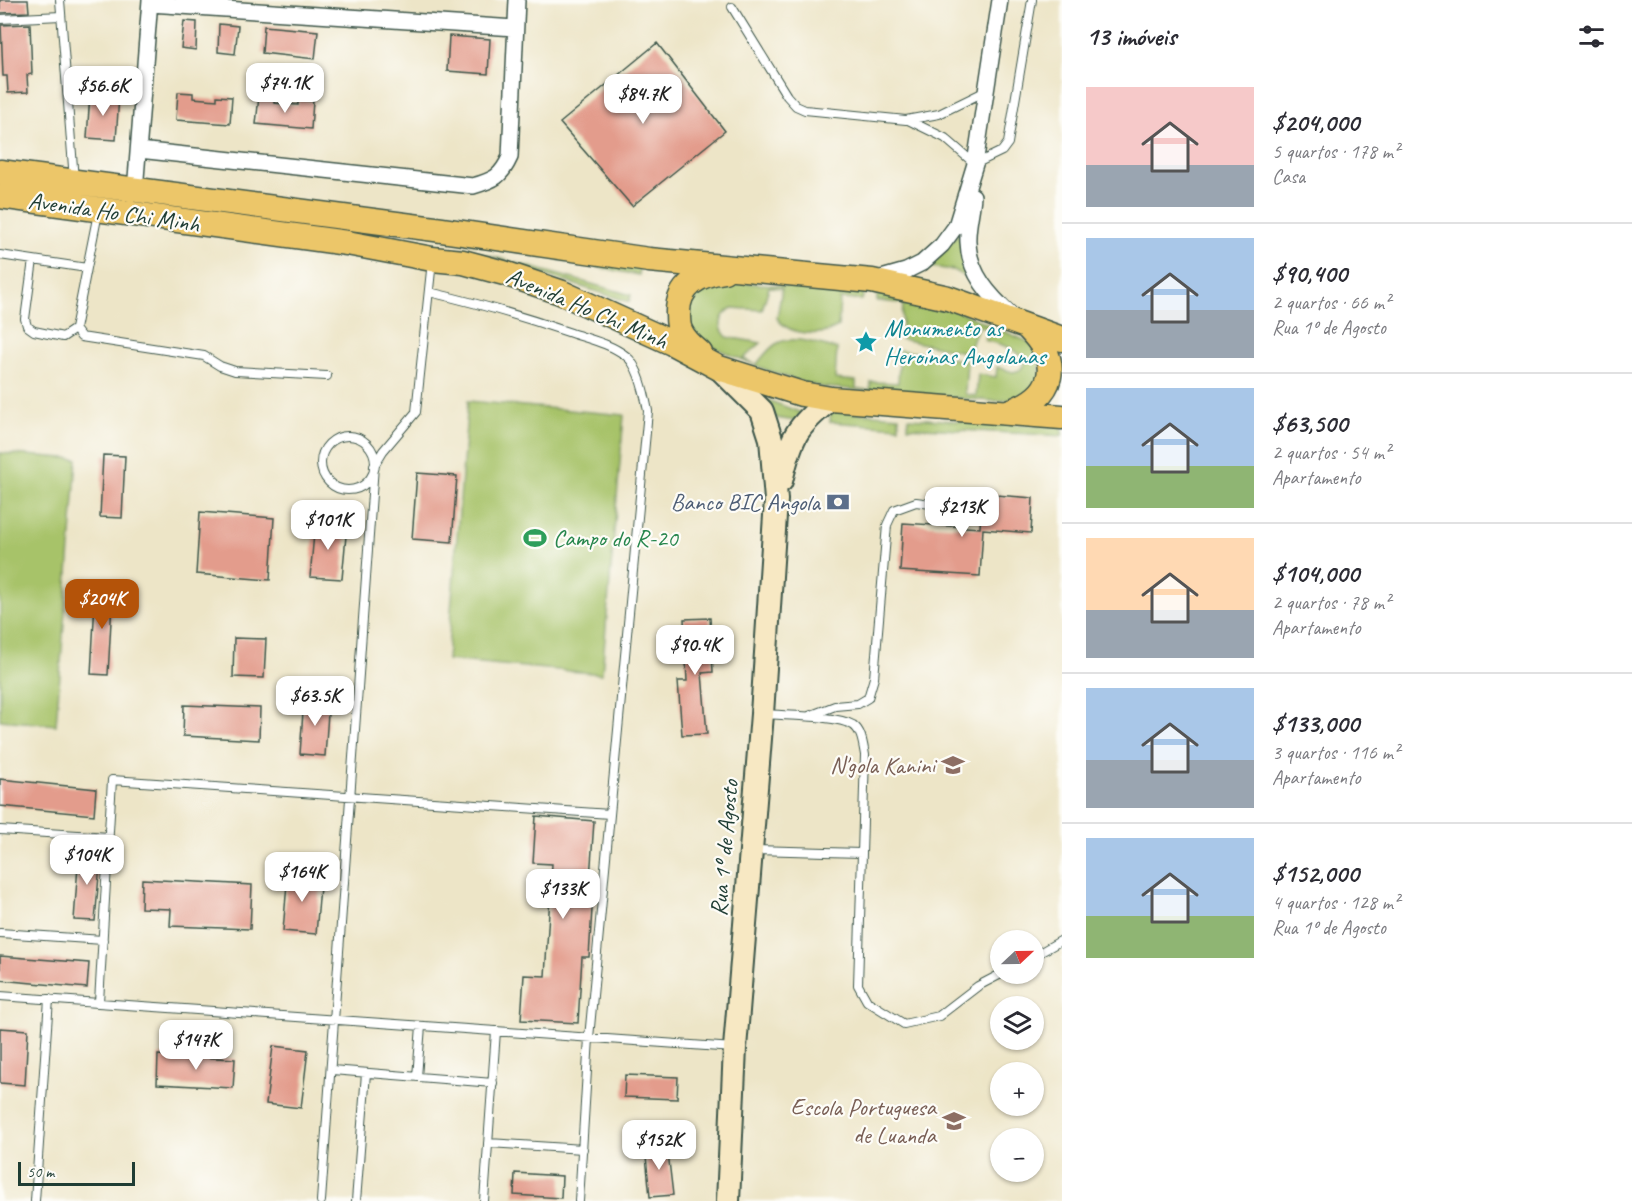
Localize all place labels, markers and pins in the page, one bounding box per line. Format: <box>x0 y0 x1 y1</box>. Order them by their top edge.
pin: $74.1K <box>236 63 334 114</box>
pin: $56.6K <box>54 66 152 117</box>
pin: $84.7K <box>594 74 692 125</box>
place label: Monumento as Heroínas Angolanas <box>884 313 1048 371</box>
place icon: Monumento as Heroínas Angolanas <box>853 329 879 355</box>
place label: Banco BIC Angola <box>671 487 821 517</box>
pin: $213K <box>920 487 1004 538</box>
bank icon: Banco BIC Angola <box>825 489 851 515</box>
pin: $101K <box>286 500 370 551</box>
place label: Campo do R-20 <box>553 523 680 553</box>
sports icon: Campo do R-20 <box>522 525 548 551</box>
pin: $204K <box>60 579 144 630</box>
pin: $90.4K <box>646 625 744 676</box>
pin: $63.5K <box>266 676 364 727</box>
place label: N'gola Kanini <box>830 750 938 780</box>
school or university icon: N'gola Kanini <box>940 752 966 778</box>
pin: $104K <box>45 835 129 886</box>
pin: $164K <box>260 852 344 903</box>
pin: $133K <box>521 869 605 920</box>
pin: $147K <box>154 1020 238 1071</box>
place label: Escola Portuguesa de Luanda <box>791 1092 937 1150</box>
school or university icon: Escola Portuguesa de Luanda <box>941 1108 967 1134</box>
pin: $152K <box>617 1120 701 1171</box>

